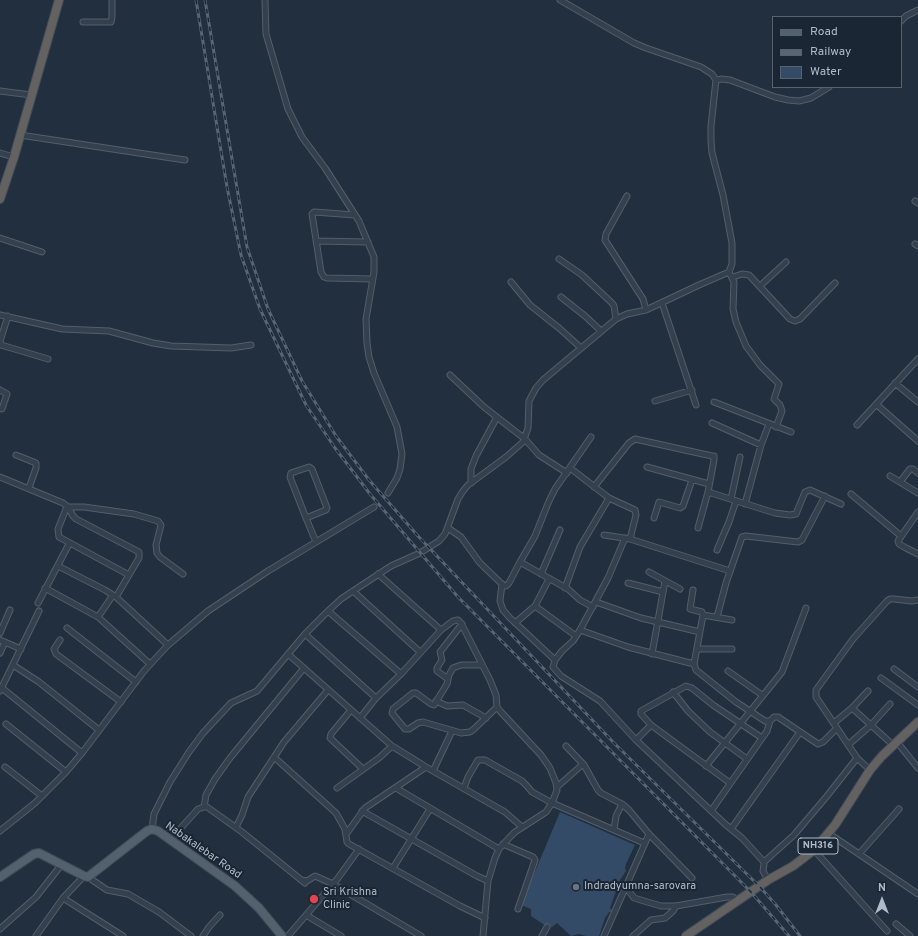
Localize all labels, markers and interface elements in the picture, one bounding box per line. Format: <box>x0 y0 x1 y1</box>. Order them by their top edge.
legend <box>772 16 902 88</box>
text: Road <box>810 24 838 40</box>
text: Railway <box>810 44 851 60</box>
text: Water <box>810 64 842 80</box>
street label: Nabakalebar Road <box>162 820 244 882</box>
road number: NH316 <box>798 838 838 854</box>
place label: Indradyumna-sarovara <box>584 880 696 894</box>
north arrow <box>862 880 902 920</box>
text: N <box>878 881 886 895</box>
marker: Indradyumna-sarovara <box>571 882 581 892</box>
place label: Sri Krishna Clinic <box>323 886 377 912</box>
marker: Sri Krishna Clinic <box>308 893 320 905</box>

